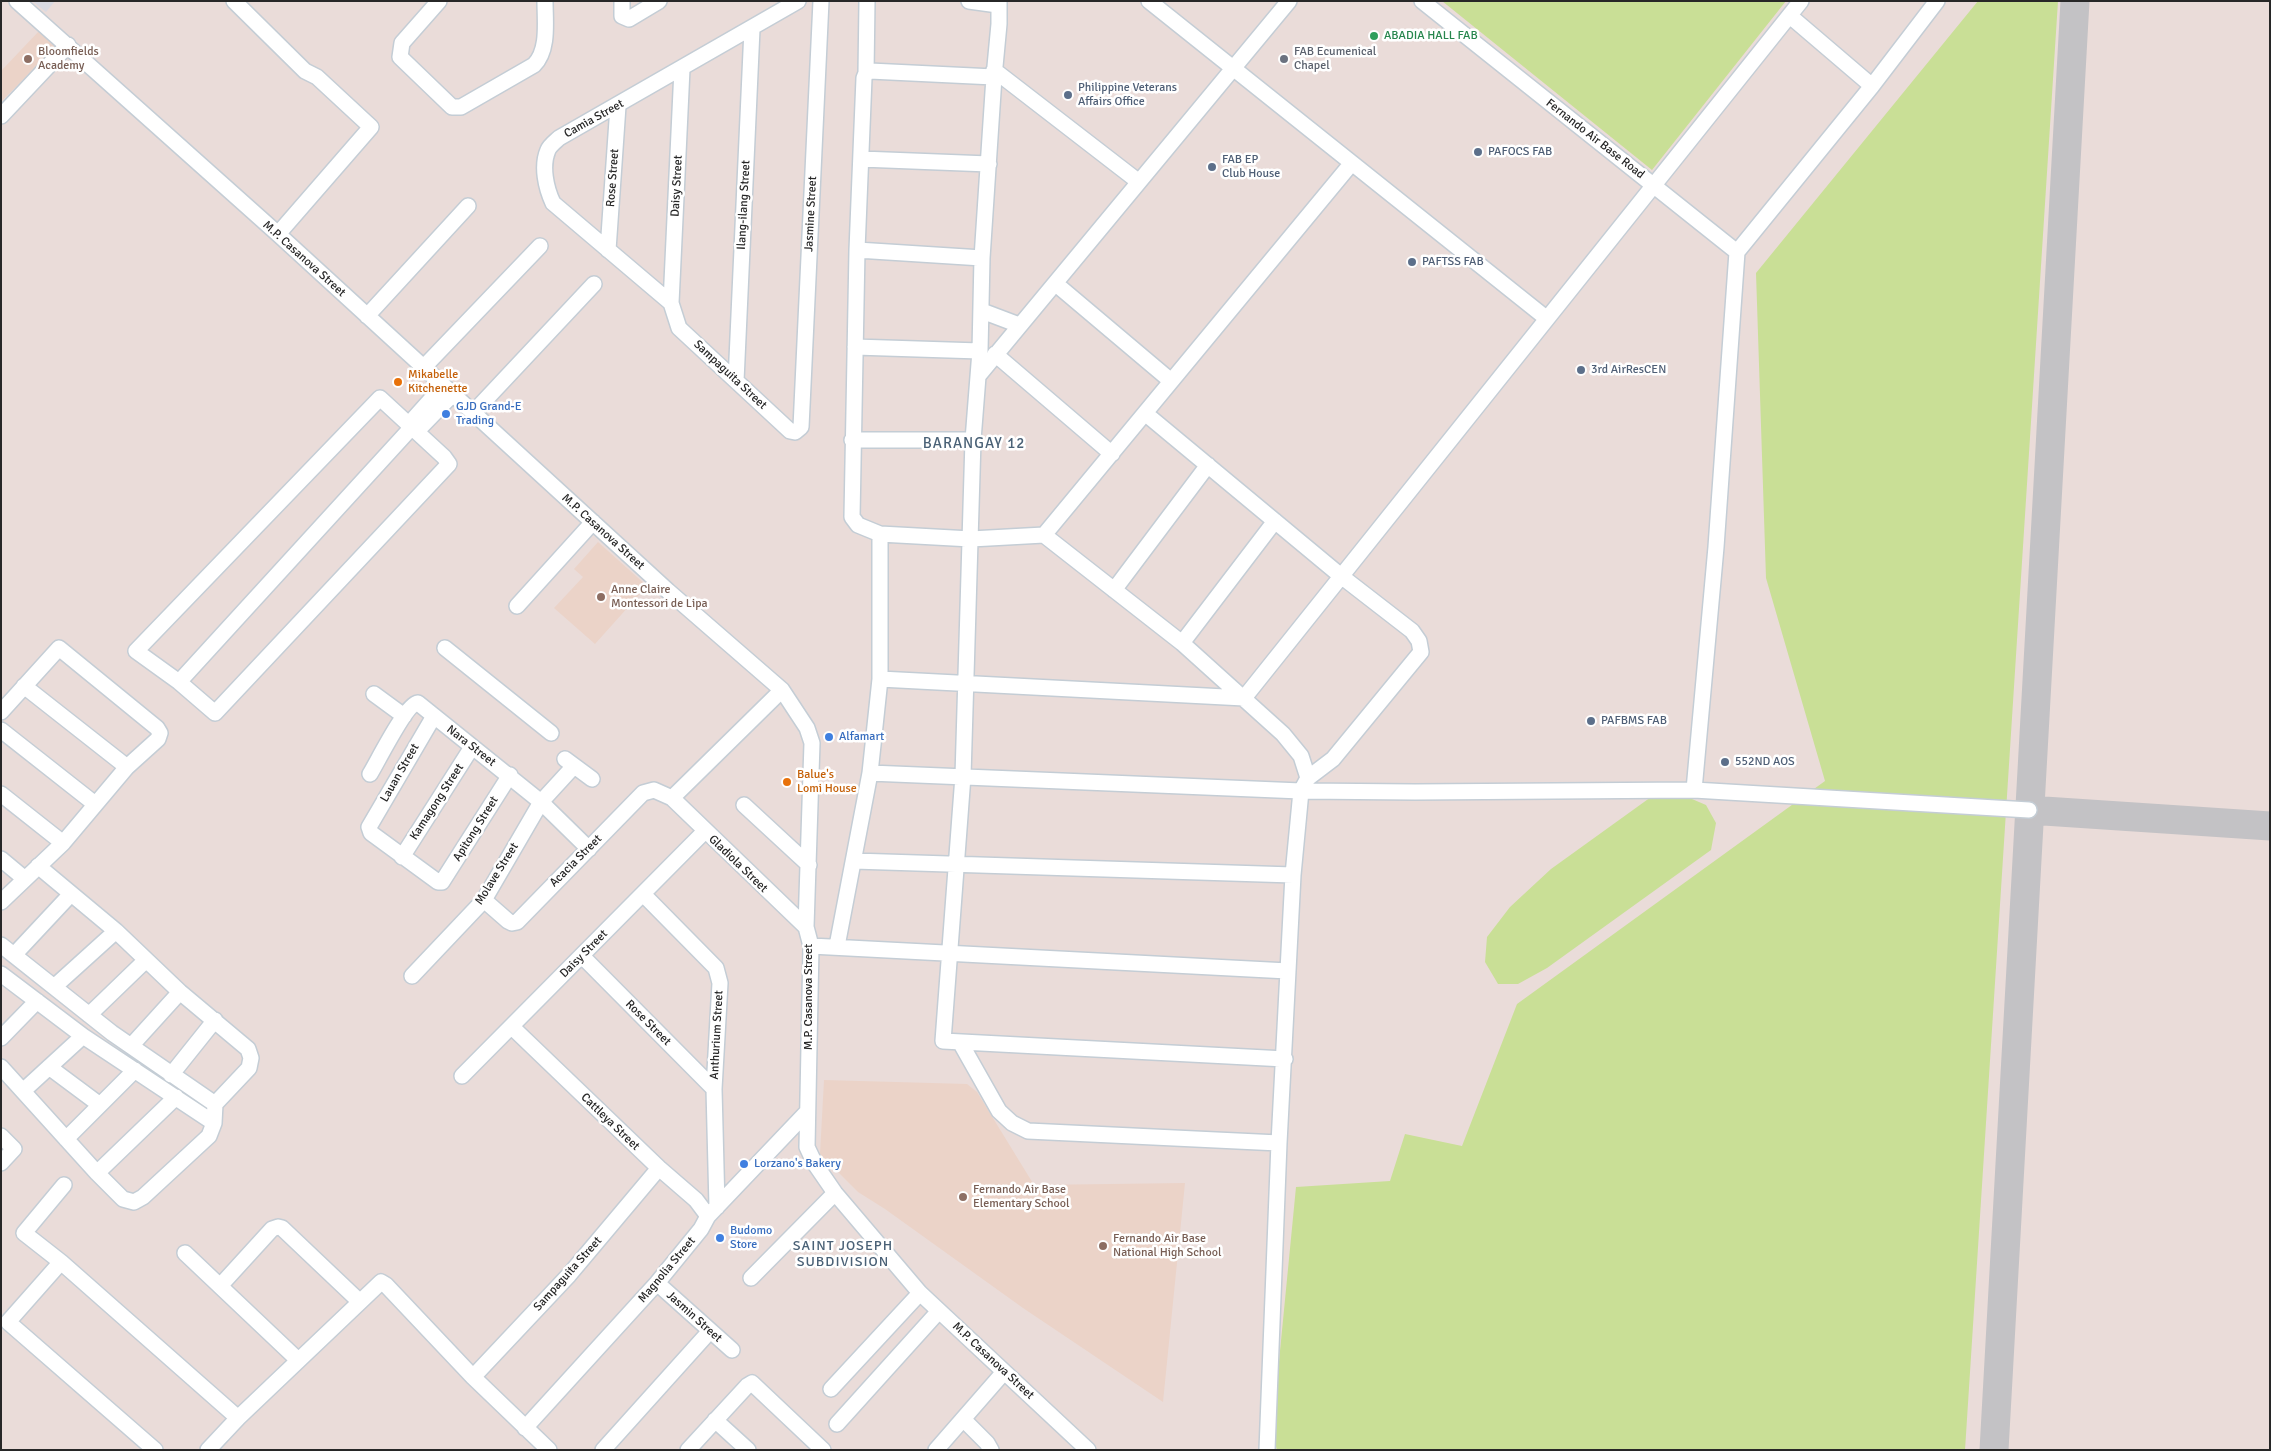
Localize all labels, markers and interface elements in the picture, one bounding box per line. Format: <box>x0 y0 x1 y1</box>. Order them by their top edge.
place label: ABADIA HALL FAB <box>1384 29 1478 43</box>
marker: ABADIA HALL FAB <box>1368 30 1380 42</box>
place label: Bloomfields Academy <box>38 45 99 73</box>
place label: FAB Ecumenical Chapel <box>1294 45 1376 73</box>
marker: Bloomfields Academy <box>22 53 34 65</box>
marker: FAB Ecumenical Chapel <box>1278 53 1290 65</box>
place label: Philippine Veterans Affairs Office <box>1078 81 1177 109</box>
marker: Philippine Veterans Affairs Office <box>1062 89 1074 101</box>
street label: Fernando Air Base Road <box>1543 96 1647 182</box>
street label: Camia Street <box>562 97 626 141</box>
place label: PAFOCS FAB <box>1488 145 1552 159</box>
marker: PAFOCS FAB <box>1472 146 1484 158</box>
street label: Rose Street <box>604 148 622 208</box>
place label: FAB EP Club House <box>1222 153 1280 181</box>
street label: Daisy Street <box>668 155 686 217</box>
street label: Ilang-ilang Street <box>734 160 754 250</box>
marker: FAB EP Club House <box>1206 161 1218 173</box>
street label: Jasmine Street <box>802 176 820 252</box>
street label: M.P. Casanova Street <box>260 218 348 300</box>
place label: PAFTSS FAB <box>1422 255 1484 269</box>
marker: PAFTSS FAB <box>1406 256 1418 268</box>
street label: Sampaguita Street <box>690 337 770 413</box>
place label: 3rd AirResCEN <box>1591 363 1666 377</box>
marker: 3rd AirResCEN <box>1575 364 1587 376</box>
place label: Mikabelle Kitchenette <box>408 368 467 396</box>
marker: Mikabelle Kitchenette <box>392 376 404 388</box>
place label: GJD Grand-E Trading <box>456 400 522 428</box>
marker: GJD Grand-E Trading <box>440 408 452 420</box>
district label: BARANGAY 12 <box>921 435 1027 453</box>
street label: M.P. Casanova Street <box>559 491 647 573</box>
place label: Anne Claire Montessori de Lipa <box>611 583 708 611</box>
marker: Anne Claire Montessori de Lipa <box>595 591 607 603</box>
place label: PAFBMS FAB <box>1601 714 1667 728</box>
marker: PAFBMS FAB <box>1585 715 1597 727</box>
street label: Nara Street <box>443 722 499 770</box>
place label: Alfamart <box>839 730 884 744</box>
marker: Alfamart <box>823 731 835 743</box>
street label: Lauan Street <box>377 741 423 805</box>
place label: 552ND AOS <box>1735 755 1795 769</box>
marker: 552ND AOS <box>1719 756 1731 768</box>
street label: Kamagong Street <box>407 761 467 843</box>
place label: Balue's Lomi House <box>797 768 857 796</box>
marker: Balue's Lomi House <box>781 776 793 788</box>
street label: Apitong Street <box>450 794 502 864</box>
street label: Acacia Street <box>547 832 605 890</box>
street label: Gladiola Street <box>705 832 771 896</box>
street label: Molave Street <box>472 840 522 908</box>
street label: Daisy Street <box>557 927 611 981</box>
street label: M.P. Casanova Street <box>802 944 816 1050</box>
street label: Anthurium Street <box>707 990 727 1080</box>
street label: Rose Street <box>622 997 674 1049</box>
street label: Cattleya Street <box>578 1090 642 1154</box>
place label: Lorzano's Bakery <box>754 1157 841 1171</box>
marker: Lorzano's Bakery <box>738 1158 750 1170</box>
place label: Fernando Air Base Elementary School <box>973 1183 1069 1211</box>
marker: Fernando Air Base Elementary School <box>957 1191 969 1203</box>
place label: Budomo Store <box>730 1224 772 1252</box>
marker: Budomo Store <box>714 1232 726 1244</box>
place label: Fernando Air Base National High School <box>1113 1232 1221 1260</box>
street label: Sampaguita Street <box>531 1234 605 1314</box>
street label: Magnolia Street <box>635 1234 699 1306</box>
district label: SAINT JOSEPH SUBDIVISION <box>791 1238 895 1270</box>
marker: Fernando Air Base National High School <box>1097 1240 1109 1252</box>
street label: Jasmin Street <box>663 1288 725 1346</box>
street label: M.P. Casanova Street <box>949 1319 1037 1403</box>

